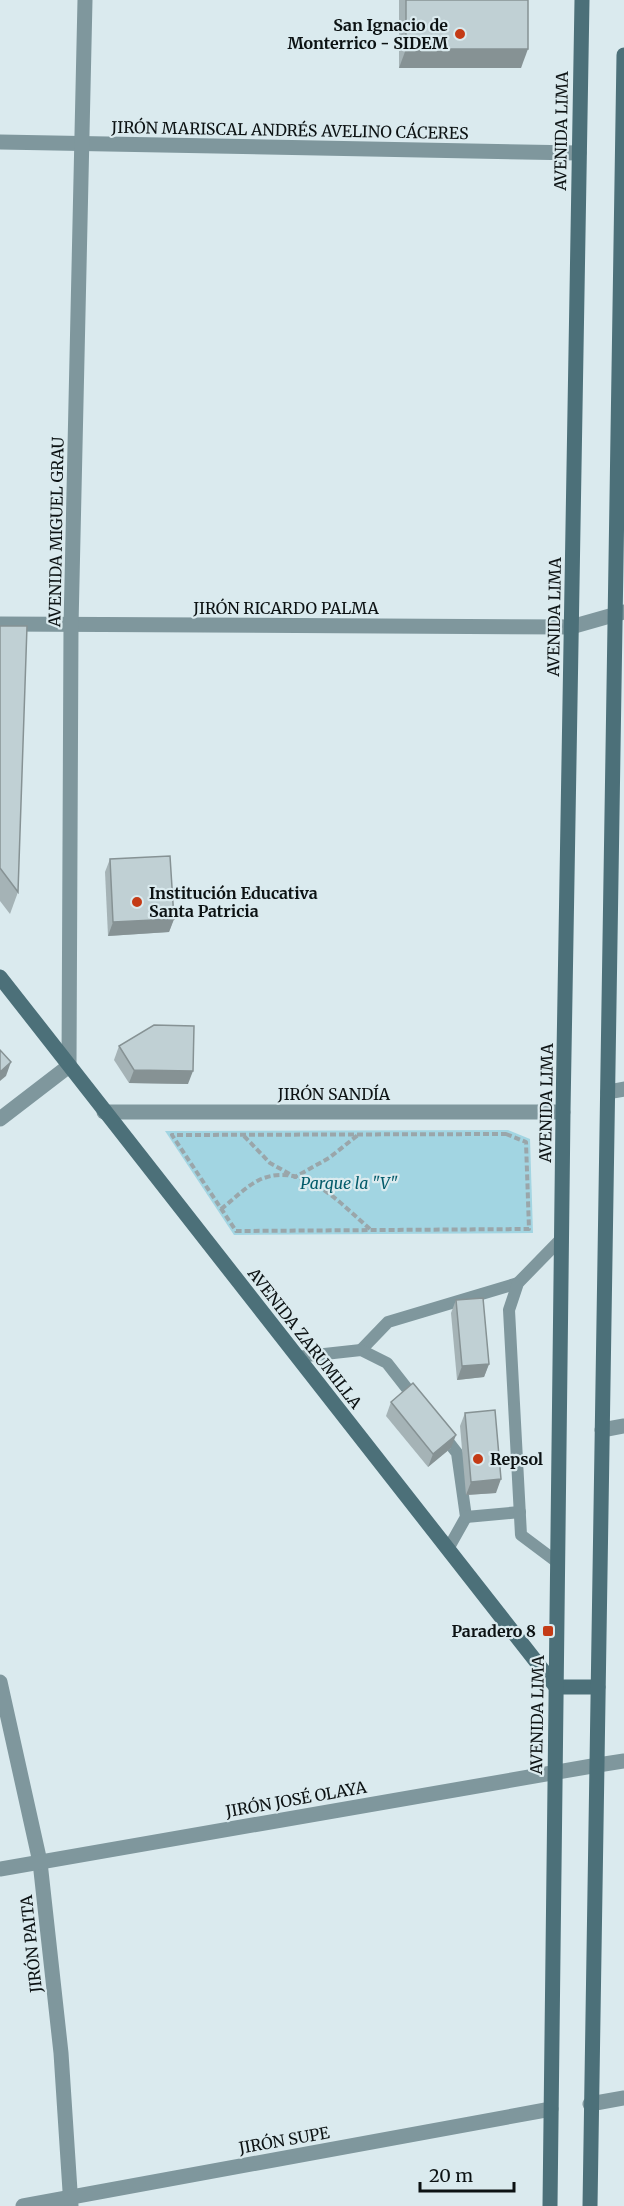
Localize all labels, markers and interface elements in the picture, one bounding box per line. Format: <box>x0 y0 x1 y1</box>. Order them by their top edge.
place label: San Ignacio de Monterrico - SIDEM <box>287 15 449 53</box>
marker: San Ignacio de Monterrico - SIDEM <box>453 27 467 41</box>
street label: AVENIDA LIMA <box>550 71 572 192</box>
street label: JIRÓN MARISCAL ANDRÉS AVELINO CÁCERES <box>110 117 469 143</box>
street label: AVENIDA MIGUEL GRAU <box>44 437 68 628</box>
street label: AVENIDA LIMA <box>543 557 565 678</box>
street label: JIRÓN RICARDO PALMA <box>192 598 380 618</box>
place label: Institución Educativa Santa Patricia <box>149 883 318 921</box>
marker: Institución Educativa Santa Patricia <box>130 895 144 909</box>
street label: AVENIDA LIMA <box>535 1043 557 1164</box>
street label: JIRÓN SANDÍA <box>277 1084 391 1104</box>
park label: Parque la "V" <box>300 1173 398 1193</box>
street label: AVENIDA ZARUMILLA <box>243 1263 367 1413</box>
place label: Repsol <box>490 1449 543 1469</box>
marker: Repsol <box>471 1452 485 1466</box>
place label: Paradero 8 <box>452 1621 536 1641</box>
marker: Paradero 8 <box>541 1624 555 1638</box>
street label: AVENIDA LIMA <box>526 1655 548 1776</box>
street label: JIRÓN JOSÉ OLAYA <box>223 1777 369 1821</box>
street label: JIRÓN PAITA <box>16 1894 46 1995</box>
street label: JIRÓN SUPE <box>236 2122 332 2158</box>
scale bar <box>420 2155 514 2193</box>
text: 20 m <box>429 2164 473 2187</box>

